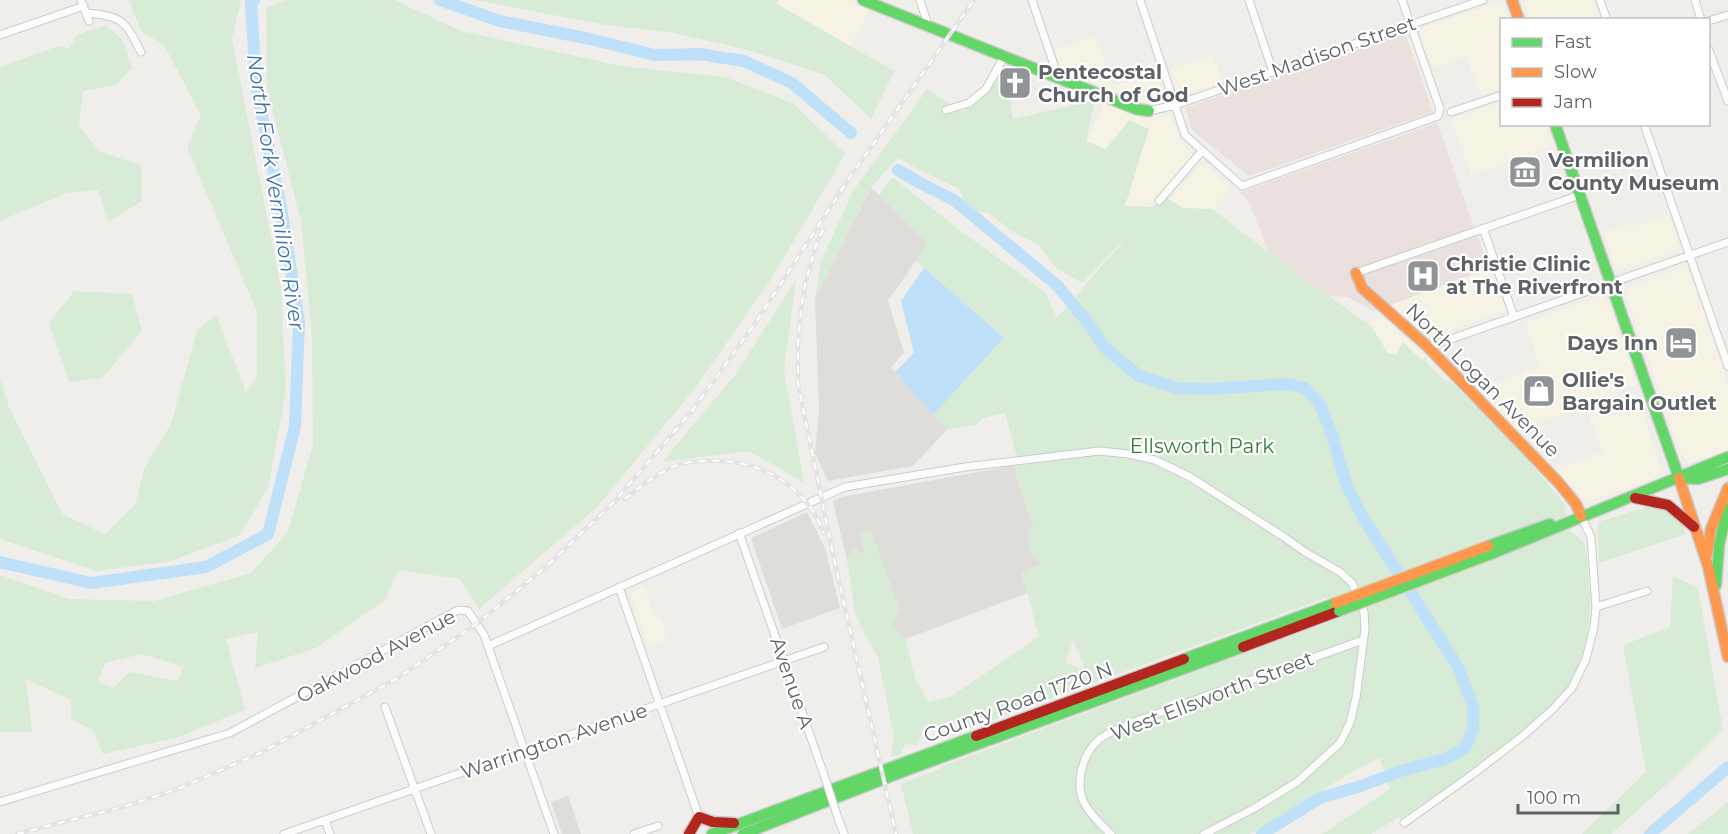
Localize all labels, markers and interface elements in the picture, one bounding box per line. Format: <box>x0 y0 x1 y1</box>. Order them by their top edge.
street label: West Madison Street <box>1215 11 1419 101</box>
legend <box>1500 18 1710 126</box>
text: Fast <box>1554 31 1592 53</box>
water label: North Fork Vermilion River <box>242 52 310 332</box>
place label: Pentecostal Church of God <box>1038 60 1189 107</box>
text: Slow <box>1554 61 1597 83</box>
church icon: Pentecostal Church of God <box>997 65 1033 101</box>
text: Jam <box>1553 91 1593 113</box>
place label: Vermilion County Museum <box>1547 148 1719 195</box>
museum icon: Vermilion County Museum <box>1507 154 1543 190</box>
place label: Christie Clinic at The Riverfront <box>1446 252 1623 299</box>
hospital icon: Christie Clinic at The Riverfront <box>1405 258 1441 294</box>
street label: North Logan Avenue <box>1401 298 1565 462</box>
hotel icon: Days Inn <box>1663 325 1699 361</box>
place label: Days Inn <box>1567 331 1658 355</box>
place label: Ollie's Bargain Outlet <box>1562 368 1717 415</box>
shop icon: Ollie's Bargain Outlet <box>1521 373 1557 409</box>
park label: Ellsworth Park <box>1130 434 1274 458</box>
street label: Oakwood Avenue <box>292 604 460 708</box>
street label: Avenue A <box>765 634 819 732</box>
street label: West Ellsworth Street <box>1107 646 1317 746</box>
street label: County Road 1720 N <box>920 657 1116 747</box>
street label: Warrington Avenue <box>458 698 650 784</box>
scale bar <box>1518 777 1618 815</box>
text: 100 m <box>1527 787 1581 809</box>

